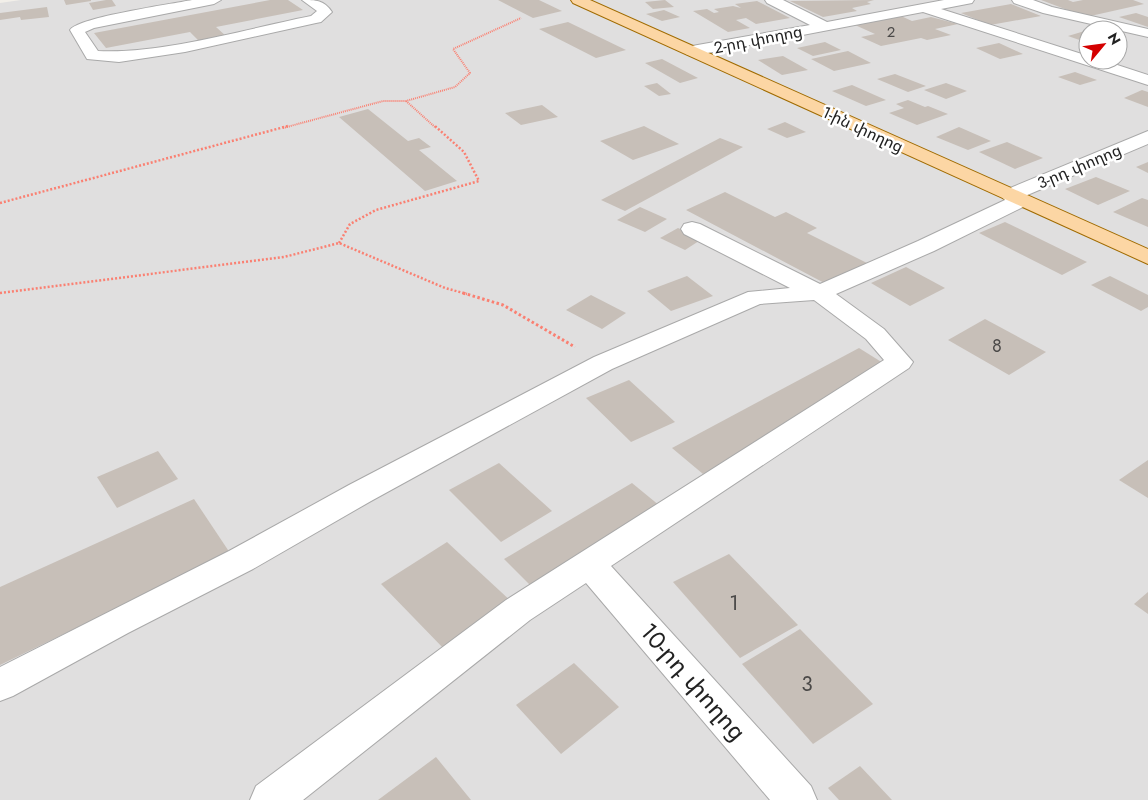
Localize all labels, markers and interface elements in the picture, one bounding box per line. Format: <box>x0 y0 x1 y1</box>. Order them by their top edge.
street label: 2-րդ փողոց <box>712 20 804 59</box>
north arrow <box>1078 20 1128 70</box>
house number: 2 <box>887 21 895 43</box>
text: N <box>1103 29 1126 48</box>
street label: 1-ին փողոց <box>818 101 907 158</box>
street label: 3-րդ փողոց <box>1034 138 1125 195</box>
house number: 8 <box>992 333 1002 359</box>
house number: 1 <box>729 588 739 618</box>
street label: 10-րդ փողոց <box>632 615 755 748</box>
house number: 3 <box>801 669 813 699</box>

